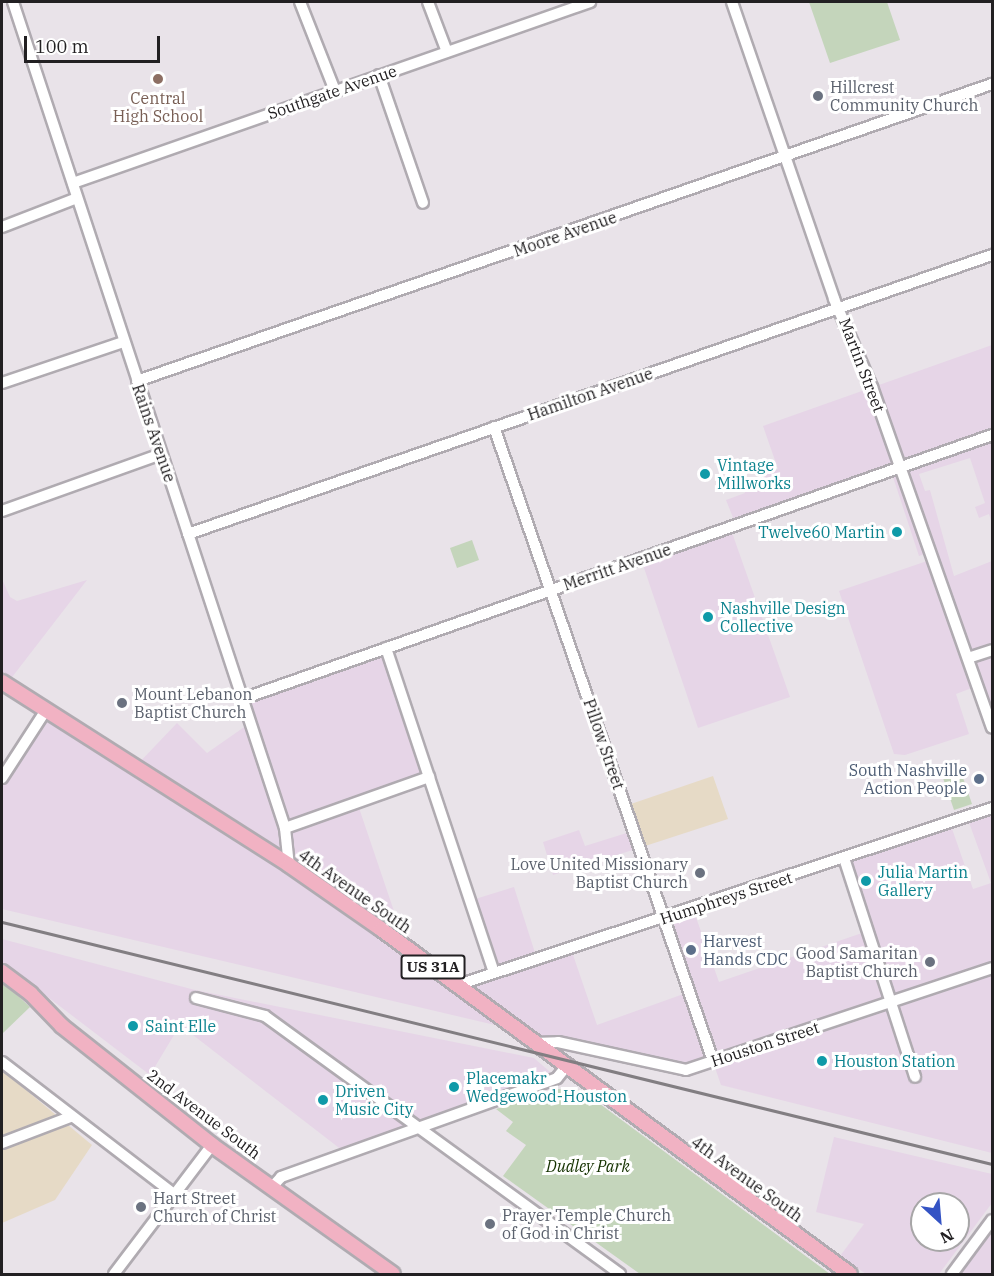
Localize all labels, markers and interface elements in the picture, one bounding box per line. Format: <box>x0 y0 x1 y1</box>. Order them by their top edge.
scale bar <box>27 24 164 62</box>
text: 100 m <box>35 35 89 58</box>
street label: Southgate Avenue <box>265 61 399 123</box>
marker: Central High School <box>151 72 165 86</box>
place label: Hillcrest Community Church <box>830 77 978 115</box>
place label: Central High School <box>113 88 203 126</box>
marker: Hillcrest Community Church <box>811 89 825 103</box>
street label: Moore Avenue <box>511 207 619 261</box>
street label: Martin Street <box>835 315 889 415</box>
street label: Hamilton Avenue <box>525 364 655 424</box>
street label: Rains Avenue <box>128 381 180 485</box>
place label: Vintage Millworks <box>717 455 791 493</box>
marker: Vintage Millworks <box>698 467 712 481</box>
place label: Twelve60 Martin <box>758 522 885 542</box>
marker: Twelve60 Martin <box>890 525 904 539</box>
street label: Merritt Avenue <box>561 540 673 594</box>
place label: Nashville Design Collective <box>720 598 846 636</box>
marker: Nashville Design Collective <box>701 610 715 624</box>
place label: Mount Lebanon Baptist Church <box>134 684 252 722</box>
marker: Mount Lebanon Baptist Church <box>115 696 129 710</box>
street label: Pillow Street <box>580 696 628 792</box>
place label: South Nashville Action People <box>849 760 967 798</box>
marker: South Nashville Action People <box>972 772 986 786</box>
street label: 4th Avenue South <box>295 845 415 937</box>
place label: Love United Missionary Baptist Church <box>510 854 688 892</box>
place label: Julia Martin Gallery <box>878 862 968 900</box>
marker: Love United Missionary Baptist Church <box>693 866 707 880</box>
street label: Humphreys Street <box>657 868 795 928</box>
marker: Julia Martin Gallery <box>859 874 873 888</box>
place label: Harvest Hands CDC <box>703 931 788 969</box>
marker: Harvest Hands CDC <box>684 943 698 957</box>
place label: Good Samaritan Baptist Church <box>796 943 918 981</box>
road number: US 31A <box>400 955 466 979</box>
marker: Good Samaritan Baptist Church <box>923 955 937 969</box>
place label: Saint Elle <box>145 1016 216 1036</box>
street label: Houston Street <box>708 1017 822 1071</box>
marker: Saint Elle <box>126 1019 140 1033</box>
place label: Houston Station <box>834 1051 955 1071</box>
marker: Houston Station <box>815 1054 829 1068</box>
street label: 2nd Avenue South <box>143 1065 265 1163</box>
place label: Placemakr Wedgewood-Houston <box>466 1068 627 1106</box>
marker: Placemakr Wedgewood-Houston <box>447 1080 461 1094</box>
place label: Driven Music City <box>335 1081 413 1119</box>
marker: Driven Music City <box>316 1093 330 1107</box>
street label: 4th Avenue South <box>688 1132 806 1226</box>
park label: Dudley Park <box>546 1156 630 1176</box>
place label: Hart Street Church of Christ <box>153 1188 276 1226</box>
north arrow <box>910 1192 970 1252</box>
marker: Hart Street Church of Christ <box>134 1200 148 1214</box>
place label: Prayer Temple Church of God in Christ <box>502 1205 671 1243</box>
marker: Prayer Temple Church of God in Christ <box>483 1217 497 1231</box>
text: N <box>937 1225 957 1248</box>

